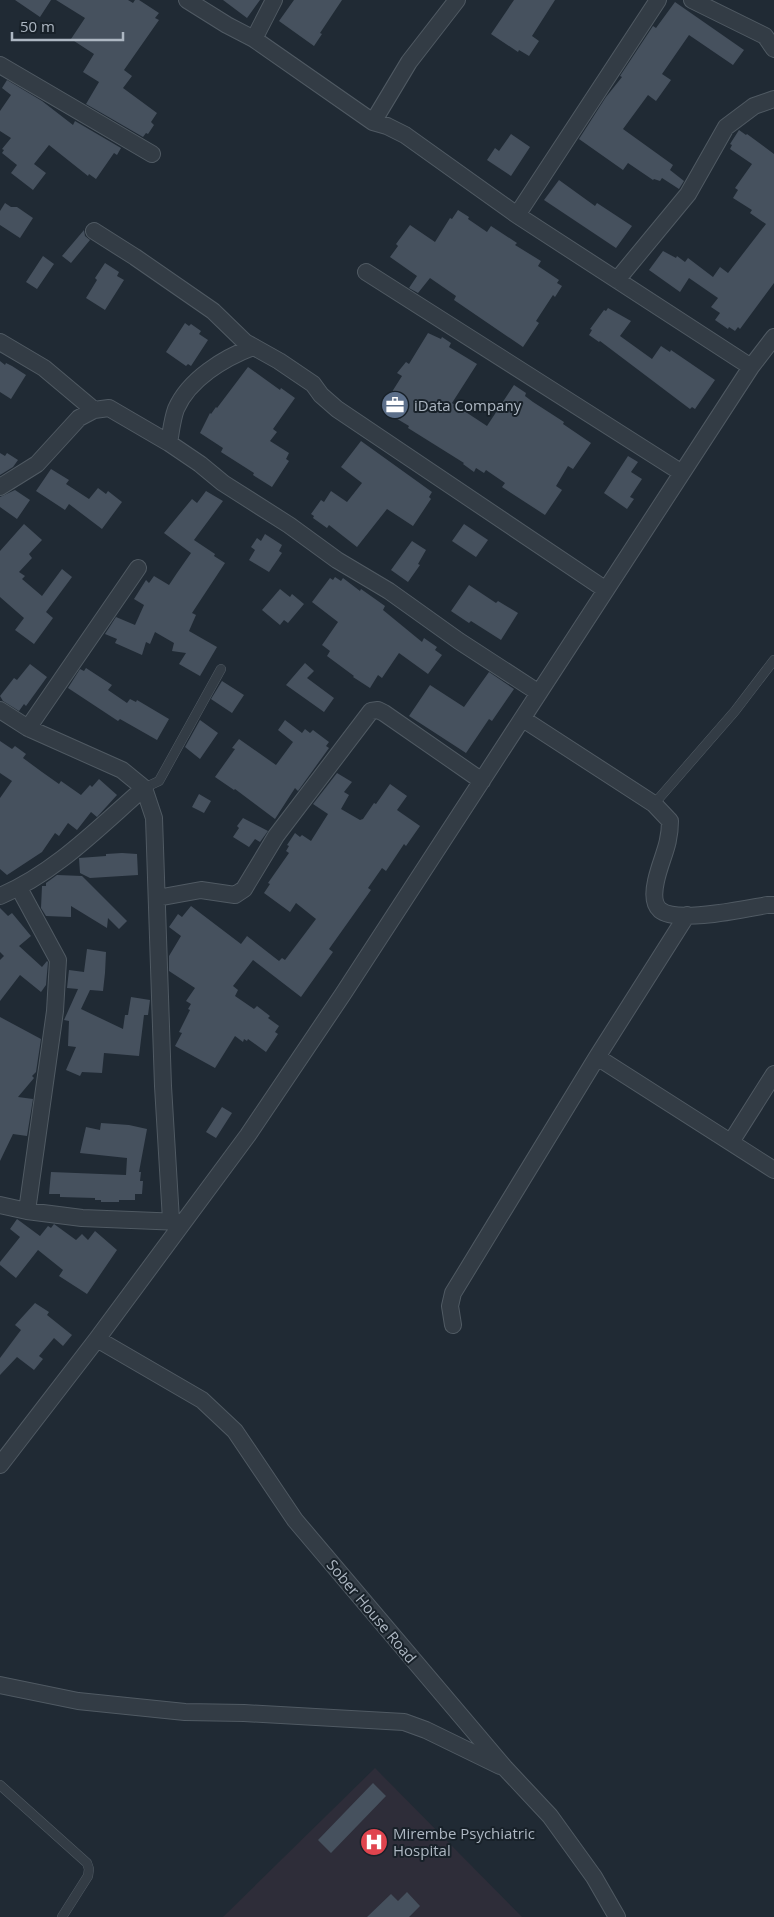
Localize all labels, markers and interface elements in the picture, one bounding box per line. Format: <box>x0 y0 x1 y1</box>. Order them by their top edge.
scale bar <box>12 10 124 42</box>
text: 50 m <box>20 16 55 36</box>
office icon: iData Company <box>380 390 410 420</box>
place label: iData Company <box>414 395 522 415</box>
street label: Sober House Road <box>323 1555 421 1667</box>
place label: Mirembe Psychiatric Hospital <box>393 1823 535 1860</box>
hospital icon: Mirembe Psychiatric Hospital <box>359 1827 389 1857</box>

